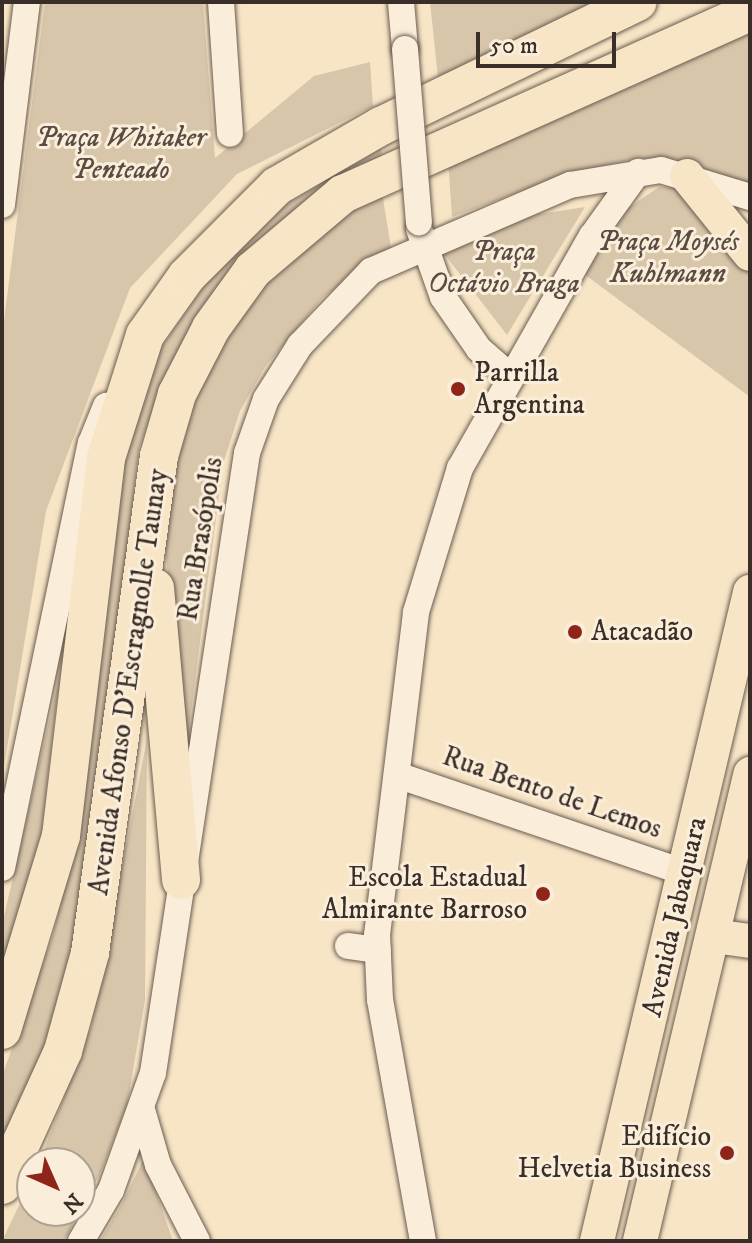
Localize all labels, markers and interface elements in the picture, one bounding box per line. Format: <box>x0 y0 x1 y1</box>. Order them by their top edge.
scale bar <box>480 16 620 66</box>
text: 50 m <box>490 31 538 61</box>
park label: Praça Whitaker Penteado <box>36 121 206 187</box>
park label: Praça Moysés Kuhlmann <box>597 225 739 291</box>
park label: Praça Octávio Braga <box>428 235 580 301</box>
place label: Parrilla Argentina <box>474 356 585 422</box>
marker: Parrilla Argentina <box>449 380 467 398</box>
street label: Rua Brasópolis <box>171 455 231 623</box>
street label: Avenida Afonso D'Escragnolle Taunay <box>82 467 176 897</box>
place label: Atacadão <box>591 615 693 649</box>
marker: Atacadão <box>566 623 584 641</box>
street label: Rua Bento de Lemos <box>438 740 666 846</box>
street label: Avenida Jabaquara <box>636 814 714 1020</box>
place label: Escola Estadual Almirante Barroso <box>322 861 527 927</box>
marker: Escola Estadual Almirante Barroso <box>534 885 552 903</box>
place label: Edifício Helvetia Business <box>518 1120 711 1186</box>
marker: Edifício Helvetia Business <box>718 1144 736 1162</box>
north arrow <box>16 1147 96 1227</box>
text: N <box>56 1187 88 1219</box>

